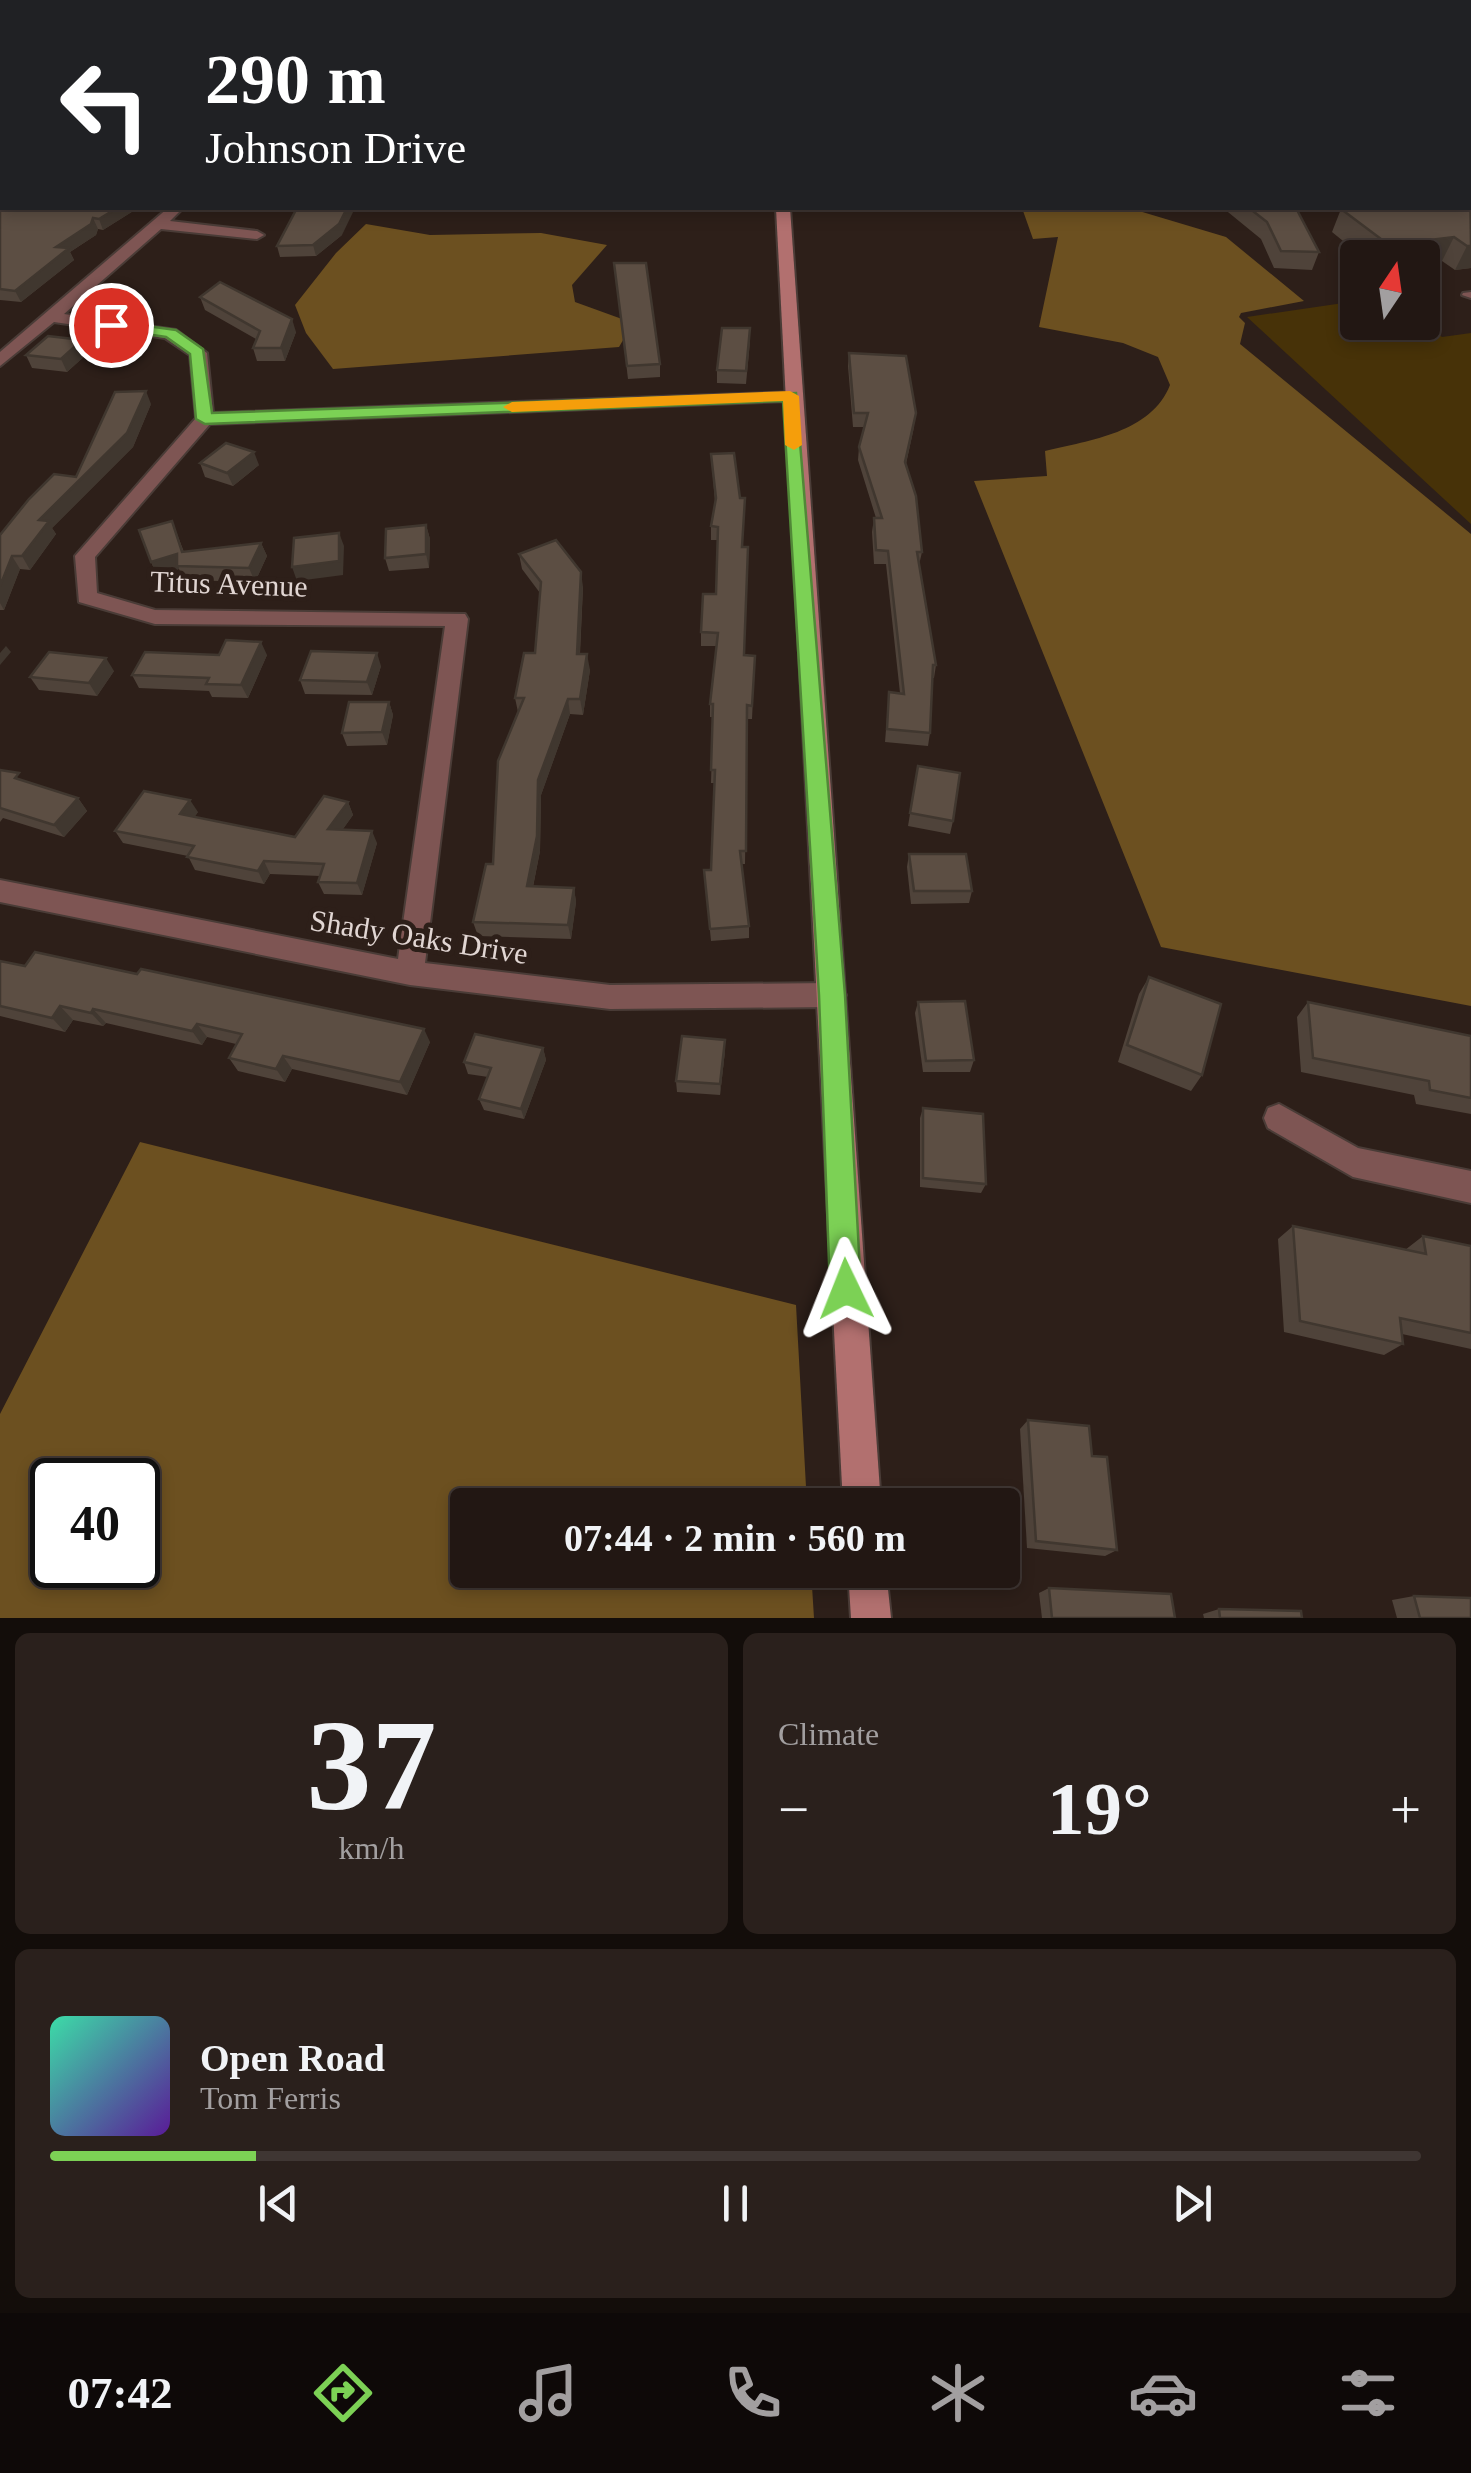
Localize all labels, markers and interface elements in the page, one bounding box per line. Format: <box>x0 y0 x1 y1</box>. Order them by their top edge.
icon: left <box>40 40 170 170</box>
text: 290 m <box>205 41 386 118</box>
text: Johnson Drive <box>205 123 466 173</box>
north arrow <box>1340 240 1440 340</box>
map controls <box>1340 240 1440 340</box>
pin <box>69 283 154 368</box>
icon: arrive <box>84 298 139 353</box>
street label: Titus Avenue <box>150 564 308 603</box>
street label: Shady Oaks Drive <box>308 903 530 970</box>
position arrow <box>794 1237 898 1341</box>
speed limit sign: 40 <box>30 1458 160 1588</box>
text: 07:44 · 2 min · 560 m <box>564 1517 906 1559</box>
text: 37 <box>307 1693 437 1837</box>
text: Climate <box>778 1716 879 1752</box>
text: 19° <box>1047 1767 1152 1850</box>
text: − <box>778 1779 809 1840</box>
text: + <box>1390 1779 1421 1840</box>
text: km/h <box>339 1830 404 1866</box>
text: Open Road <box>200 2037 385 2079</box>
text: Tom Ferris <box>200 2080 341 2116</box>
icon: previous <box>251 2176 306 2231</box>
icon: pause <box>708 2176 763 2231</box>
icon: next <box>1165 2176 1220 2231</box>
icon: directions <box>308 2358 378 2428</box>
icon: music <box>513 2358 583 2428</box>
icon: phone <box>718 2358 788 2428</box>
icon: climate <box>923 2358 993 2428</box>
icon: car <box>1128 2358 1198 2428</box>
icon: filters <box>1333 2358 1403 2428</box>
text: 07:42 <box>68 2368 173 2418</box>

